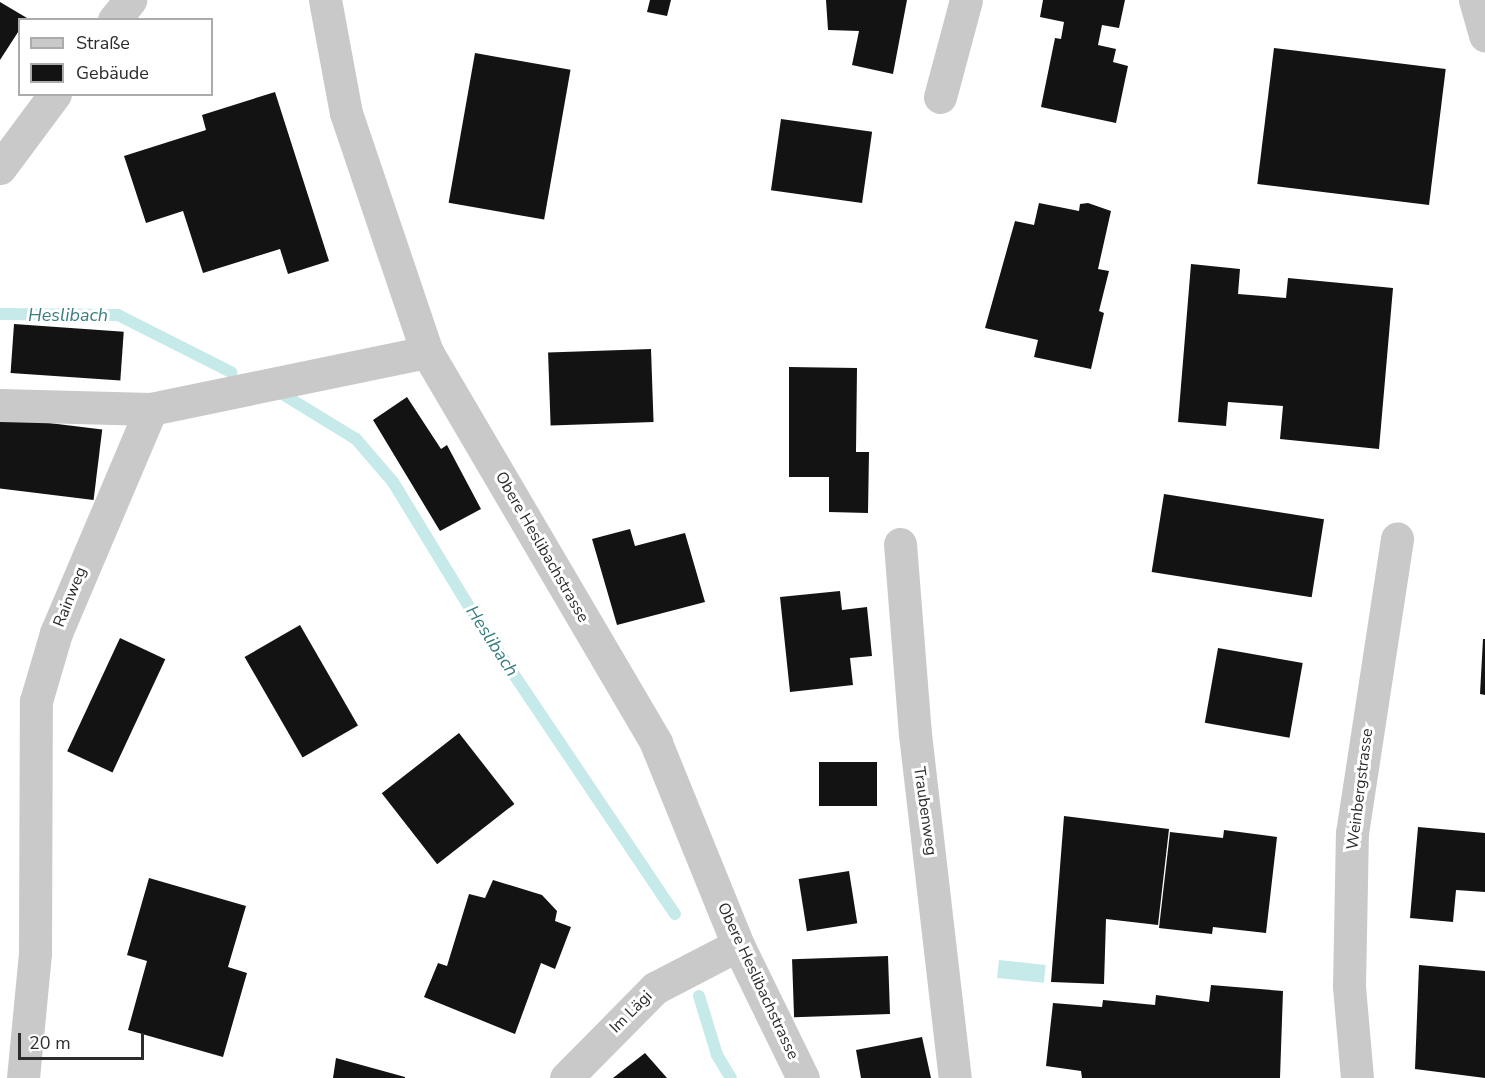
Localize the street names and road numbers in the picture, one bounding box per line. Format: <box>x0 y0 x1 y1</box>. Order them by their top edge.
street label: Obere Heslibachstrasse <box>491 468 593 626</box>
street label: Rainweg <box>49 564 91 630</box>
street label: Weinbergstrasse <box>1343 727 1377 851</box>
street label: Traubenweg <box>909 765 941 857</box>
street label: Obere Heslibachstrasse <box>713 900 803 1062</box>
street label: Im Lägi <box>606 987 656 1037</box>

